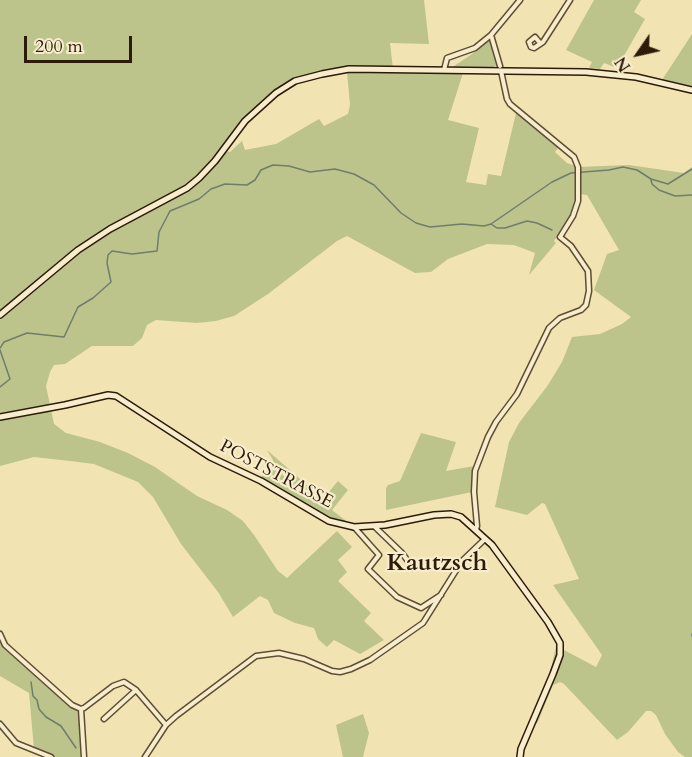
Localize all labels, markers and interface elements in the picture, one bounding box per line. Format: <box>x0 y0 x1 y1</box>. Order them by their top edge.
scale bar <box>27 24 135 62</box>
north arrow <box>608 24 668 84</box>
text: 200 m <box>35 34 83 59</box>
text: N <box>610 52 636 76</box>
street label: POSTSTRASSE <box>216 436 336 514</box>
district label: Kautzsch <box>386 550 488 578</box>

